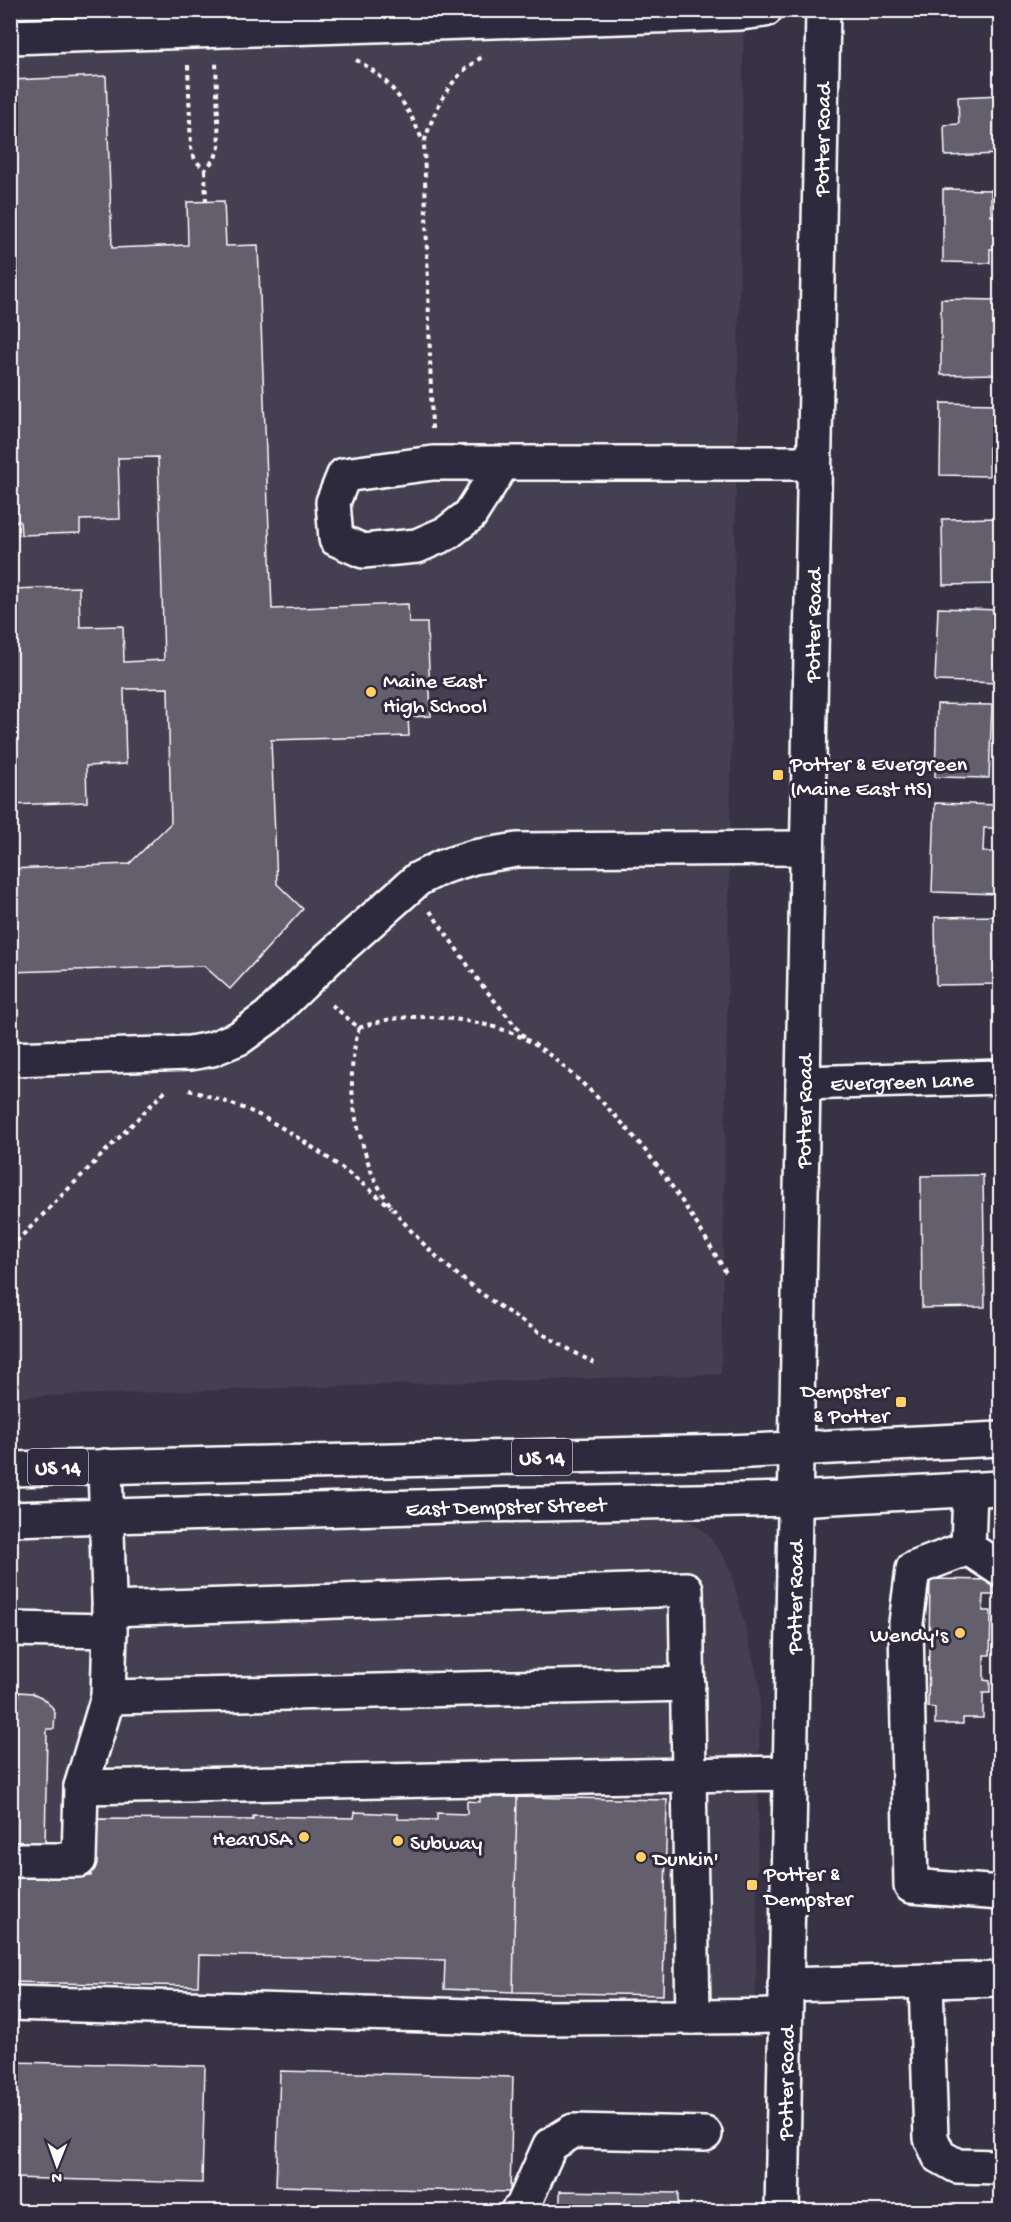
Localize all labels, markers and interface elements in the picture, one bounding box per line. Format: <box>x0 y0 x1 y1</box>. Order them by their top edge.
street label: Potter Road <box>811 80 839 198</box>
street label: Potter Road <box>801 566 830 684</box>
place label: Maine East High School <box>383 670 487 721</box>
marker: Maine East High School <box>364 685 378 699</box>
place label: Potter & Evergreen (Maine East HS) <box>789 753 968 804</box>
marker: Potter & Evergreen (Maine East HS) <box>771 768 785 782</box>
street label: Potter Road <box>792 1052 821 1169</box>
street label: Evergreen Lane <box>830 1069 975 1099</box>
place label: Dempster & Potter <box>799 1380 891 1431</box>
marker: Dempster & Potter <box>894 1395 908 1409</box>
road number: US 14 <box>512 1439 572 1475</box>
road number: US 14 <box>28 1449 88 1485</box>
street label: East Dempster Street <box>405 1494 608 1524</box>
street label: Potter Road <box>783 1538 812 1655</box>
place label: Wendy's <box>870 1624 949 1650</box>
marker: Wendy's <box>953 1626 967 1640</box>
place label: HearUSA <box>212 1828 293 1854</box>
marker: HearUSA <box>297 1830 311 1844</box>
place label: Subway <box>410 1832 482 1858</box>
marker: Subway <box>391 1834 405 1848</box>
place label: Dunkin' <box>651 1848 719 1874</box>
marker: Dunkin' <box>634 1850 648 1864</box>
place label: Potter & Dempster <box>762 1863 855 1914</box>
marker: Potter & Dempster <box>745 1878 759 1892</box>
street label: Potter Road <box>774 2024 802 2141</box>
north arrow <box>27 2135 87 2195</box>
text: N <box>51 2167 62 2186</box>

